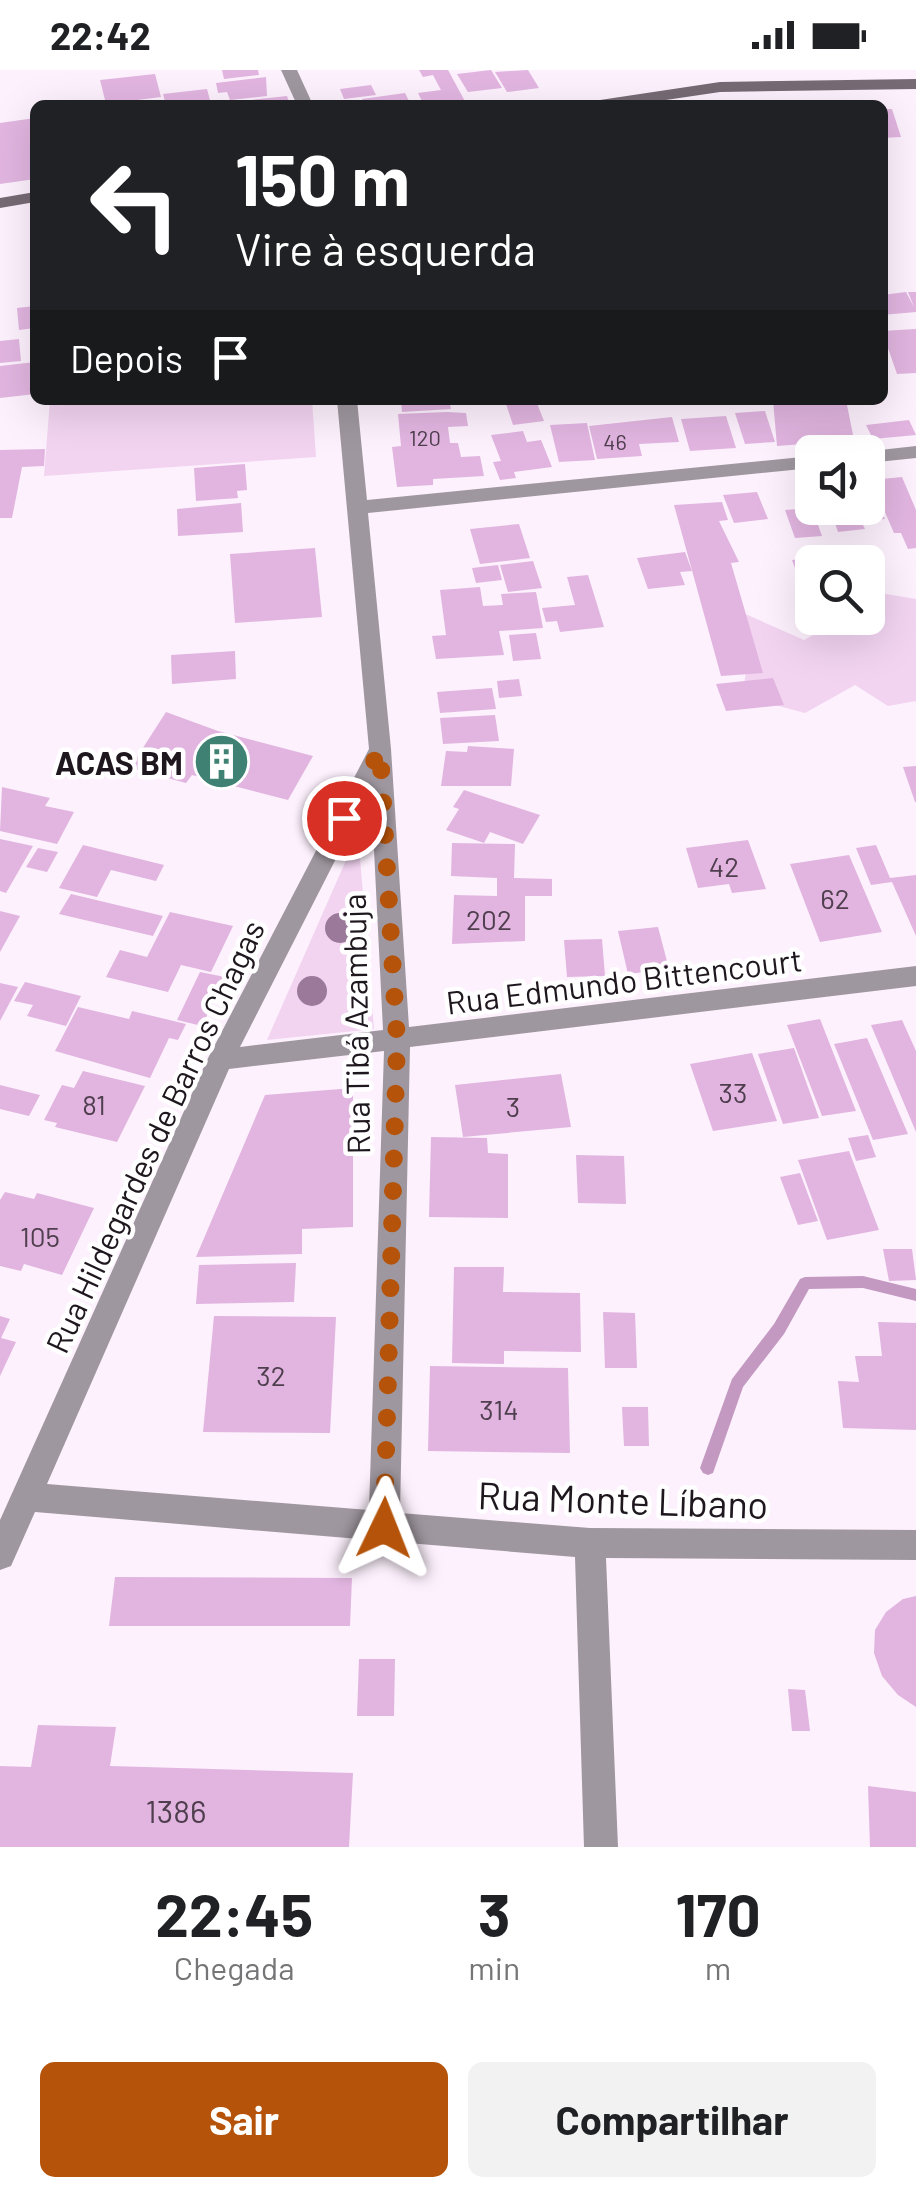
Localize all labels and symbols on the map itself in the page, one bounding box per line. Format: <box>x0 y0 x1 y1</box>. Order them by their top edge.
house number: 120 <box>409 424 441 450</box>
house number: 46 <box>603 428 627 454</box>
building icon: ACAS BM <box>192 732 252 792</box>
place label: ACAS BM <box>55 743 183 781</box>
pin <box>302 776 387 861</box>
house number: 42 <box>709 849 739 883</box>
house number: 62 <box>820 881 850 915</box>
street label: Rua Tibá Azambuja <box>334 893 376 1155</box>
house number: 202 <box>466 902 512 936</box>
street label: Rua Hildegardes de Barros Chagas <box>37 914 271 1358</box>
street label: Rua Edmundo Bittencourt <box>444 939 804 1021</box>
house number: 33 <box>719 1075 747 1109</box>
house number: 81 <box>82 1087 106 1121</box>
house number: 3 <box>506 1089 520 1123</box>
house number: 105 <box>20 1219 60 1253</box>
house number: 32 <box>256 1358 286 1392</box>
house number: 314 <box>479 1392 519 1426</box>
street label: Rua Monte Líbano <box>477 1471 769 1527</box>
position arrow <box>332 1476 436 1580</box>
house number: 1386 <box>146 1791 206 1829</box>

